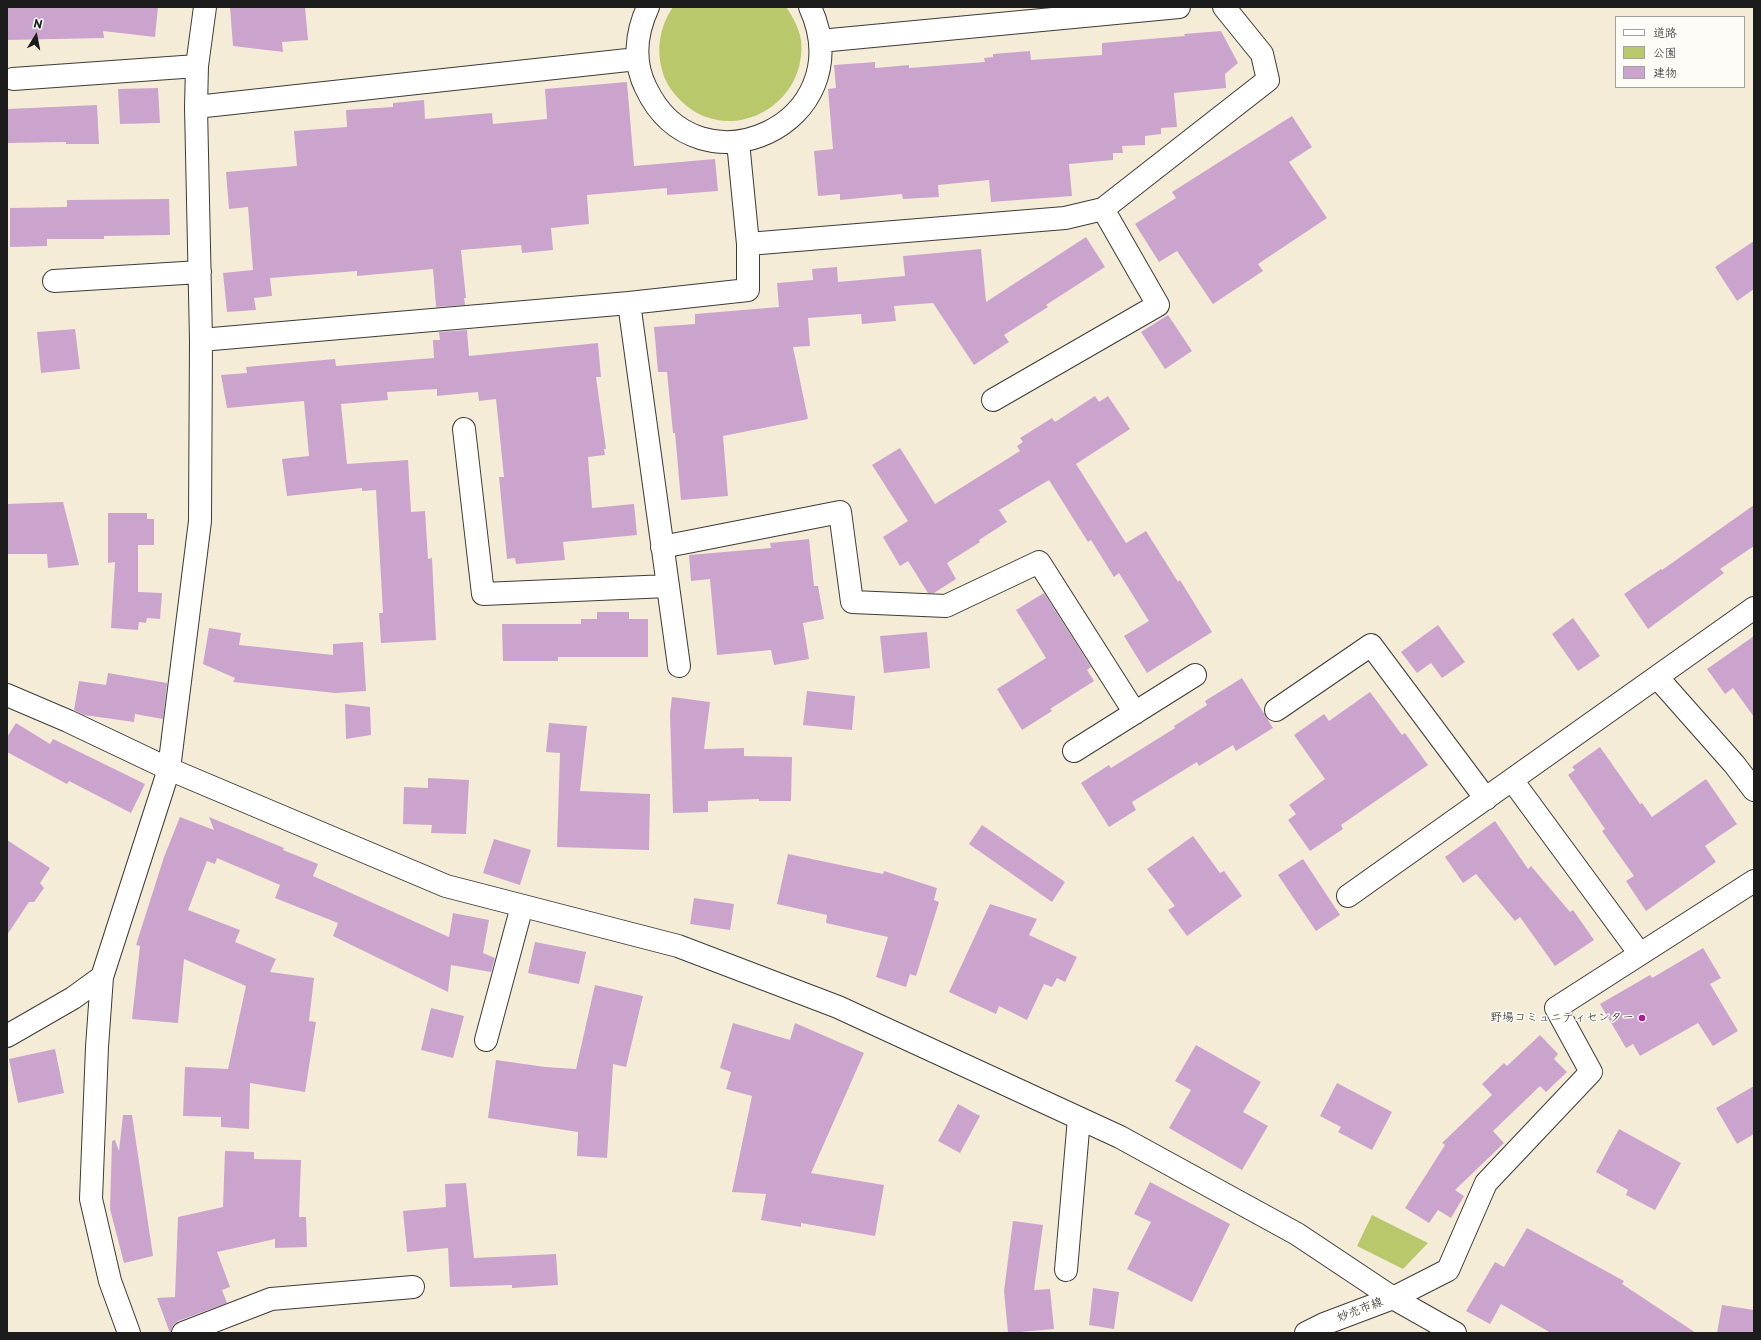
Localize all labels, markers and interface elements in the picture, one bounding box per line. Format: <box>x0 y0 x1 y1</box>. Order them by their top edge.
text: N <box>32 15 44 33</box>
north arrow <box>16 16 56 56</box>
legend <box>1615 16 1745 88</box>
text: 道路 <box>1653 23 1677 41</box>
text: 公園 <box>1653 43 1677 61</box>
text: 建物 <box>1653 63 1677 81</box>
place label: 野場コミュニティセンター <box>1490 1011 1634 1025</box>
marker: 野場コミュニティセンター <box>1637 1013 1647 1023</box>
street label: 妙売市線 <box>1335 1295 1385 1325</box>

